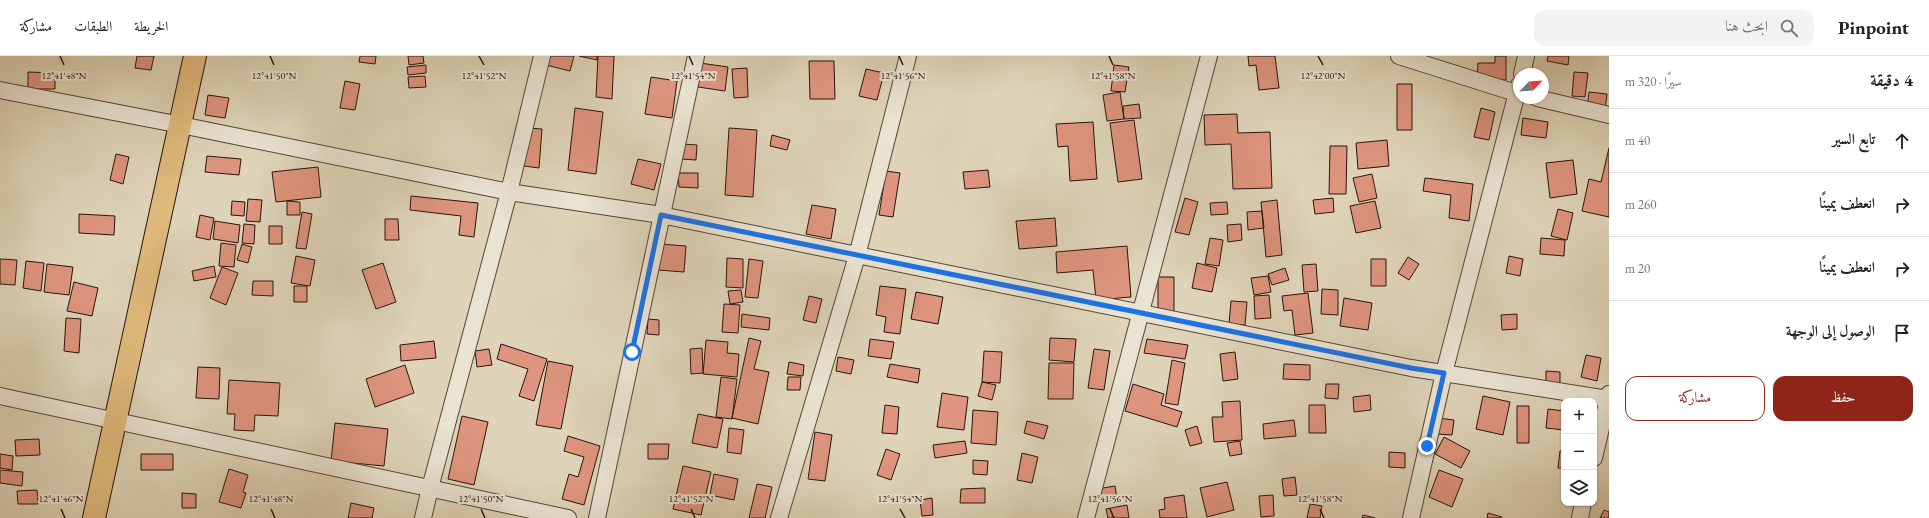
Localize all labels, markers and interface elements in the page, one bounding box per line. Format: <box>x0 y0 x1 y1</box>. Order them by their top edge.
search box <box>1534 10 1814 46</box>
text: Pinpoint <box>1838 15 1909 40</box>
text: ابحث هنا <box>1725 16 1768 35</box>
text: مشاركة <box>20 17 52 35</box>
text: الطبقات <box>74 17 112 35</box>
text: الخريطة <box>134 17 168 35</box>
icon: search <box>1778 17 1800 39</box>
north arrow <box>1513 68 1549 104</box>
text: 12°41'48"N <box>42 69 87 82</box>
text: 12°41'50"N <box>252 69 297 82</box>
text: 12°41'52"N <box>462 69 507 82</box>
text: 12°41'54"N <box>671 69 716 82</box>
text: 12°41'56"N <box>881 69 926 82</box>
text: 12°41'58"N <box>1091 69 1136 82</box>
text: 12°42'00"N <box>1301 69 1346 82</box>
text: 4 دقيقة <box>1870 69 1913 91</box>
text: سيرًا · 320 m <box>1625 73 1682 90</box>
text: تابع السير <box>1832 129 1875 148</box>
icon: ahead <box>1891 130 1913 152</box>
text: 40 m <box>1625 132 1650 149</box>
text: انعطف يمينًا <box>1819 193 1875 212</box>
icon: right <box>1891 194 1913 216</box>
text: 260 m <box>1625 196 1656 213</box>
text: انعطف يمينًا <box>1819 257 1875 276</box>
icon: right <box>1891 258 1913 280</box>
text: 20 m <box>1625 260 1650 277</box>
text: الوصول إلى الوجهة <box>1786 321 1875 340</box>
icon: arrive <box>1891 322 1913 344</box>
route start <box>623 343 641 361</box>
button: مشاركة <box>1625 376 1765 421</box>
button: حفظ <box>1773 376 1913 421</box>
map controls <box>1561 398 1597 506</box>
button: + <box>1561 398 1597 434</box>
button: − <box>1561 434 1597 470</box>
route end <box>1418 437 1436 455</box>
button: layers <box>1561 470 1597 506</box>
text: 12°41'46"N <box>39 492 84 505</box>
text: 12°41'48"N <box>249 492 294 505</box>
text: 12°41'50"N <box>459 492 504 505</box>
text: 12°41'52"N <box>669 492 714 505</box>
text: 12°41'54"N <box>878 492 923 505</box>
text: 12°41'56"N <box>1088 492 1133 505</box>
text: 12°41'58"N <box>1298 492 1343 505</box>

